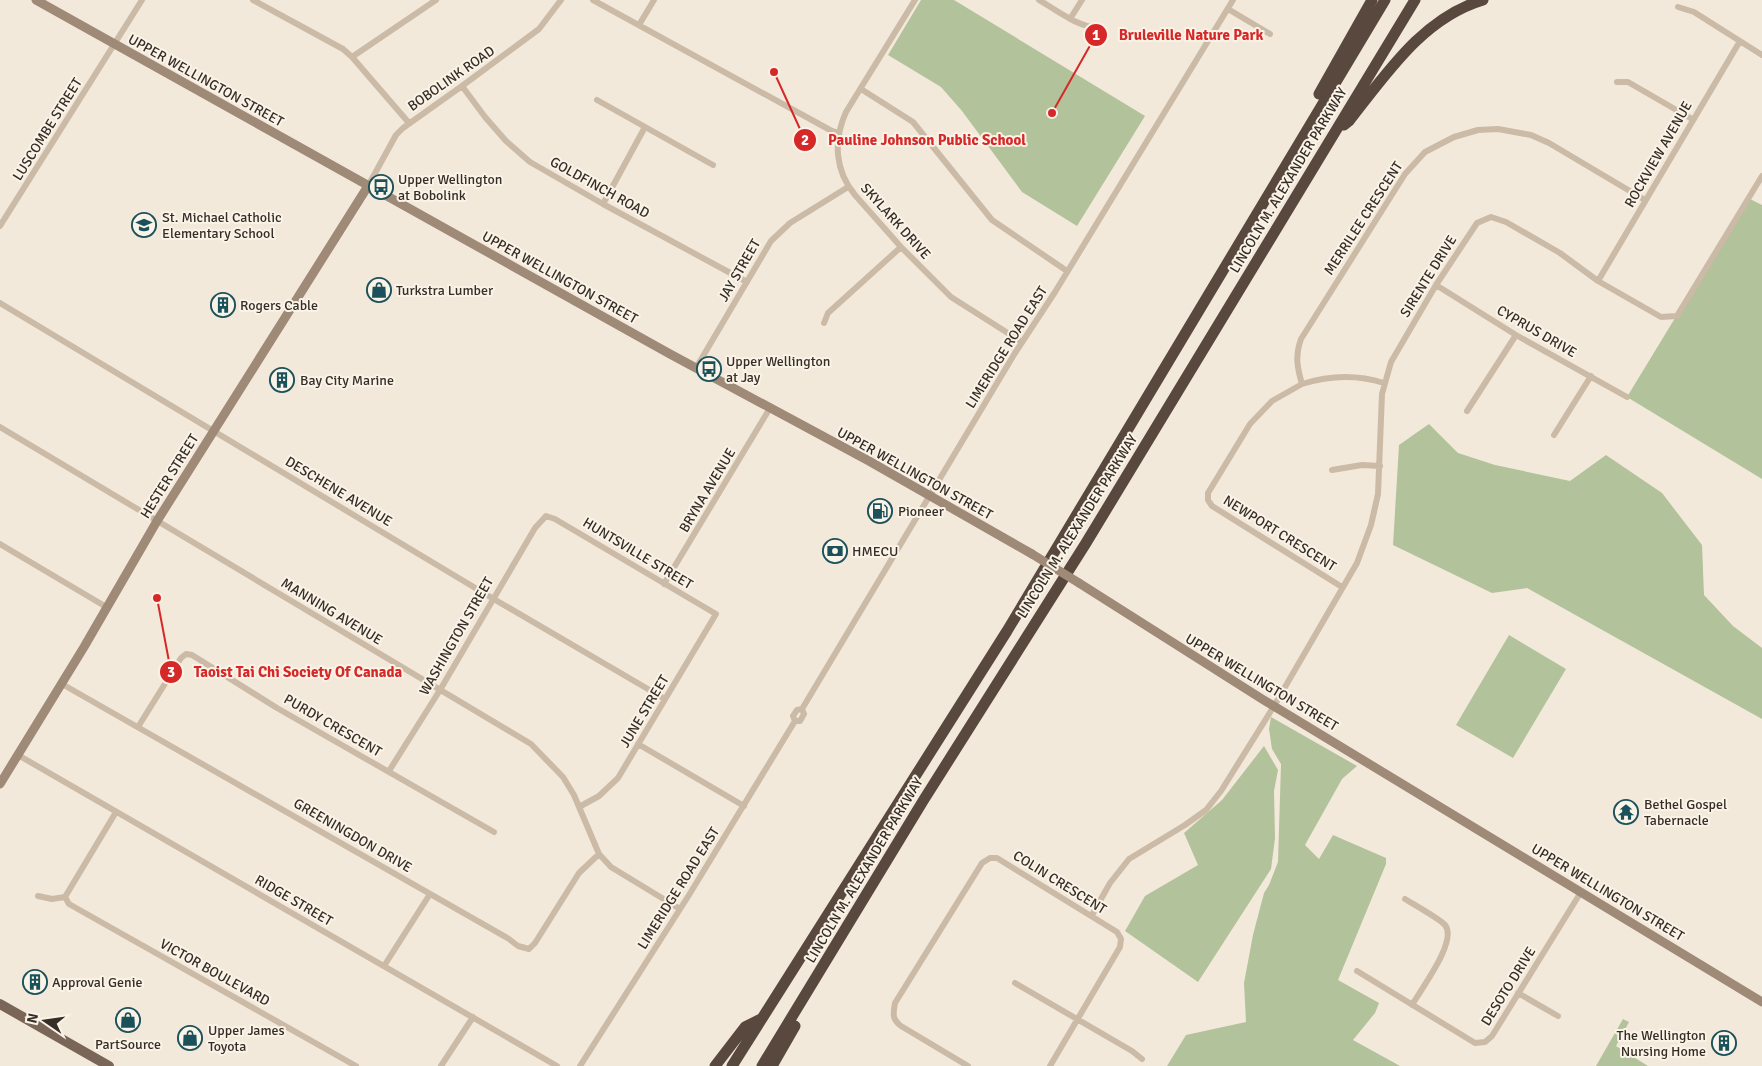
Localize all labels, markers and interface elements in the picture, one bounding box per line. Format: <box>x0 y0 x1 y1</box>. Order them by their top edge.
callout: Bruleville Nature Park <box>1084 20 1274 50</box>
text: 1 <box>1092 26 1100 44</box>
text: Bruleville Nature Park <box>1119 26 1264 44</box>
street label: UPPER WELLINGTON STREET <box>125 31 287 130</box>
street label: BOBOLINK ROAD <box>405 42 498 115</box>
street label: LUSCOMBE STREET <box>9 75 86 184</box>
street label: LINCOLN M. ALEXANDER PARKWAY <box>1226 84 1351 276</box>
street label: ROCKVIEW AVENUE <box>1621 98 1696 210</box>
callout: Pauline Johnson Public School <box>793 125 1036 155</box>
text: 2 <box>801 131 809 149</box>
text: Pauline Johnson Public School <box>828 131 1026 149</box>
street label: GOLDFINCH ROAD <box>547 153 653 222</box>
street label: MERRILEE CRESCENT <box>1320 158 1406 278</box>
place label: Upper Wellington at Bobolink <box>398 171 502 204</box>
bus stop icon: Upper Wellington at Bobolink <box>368 174 394 200</box>
street label: SKYLARK DRIVE <box>857 180 934 263</box>
place label: St. Michael Catholic Elementary School <box>162 209 282 242</box>
school or university icon: St. Michael Catholic Elementary School <box>131 212 157 238</box>
street label: UPPER WELLINGTON STREET <box>479 228 641 327</box>
street label: SIRENTE DRIVE <box>1397 232 1460 320</box>
street label: JAY STREET <box>715 236 764 305</box>
shop icon: Turkstra Lumber <box>366 277 392 303</box>
place label: Turkstra Lumber <box>396 282 494 299</box>
street label: LIMERIDGE ROAD EAST <box>962 283 1051 411</box>
building icon: Rogers Cable <box>210 292 236 318</box>
place label: Rogers Cable <box>240 297 318 314</box>
street label: CYPRUS DRIVE <box>1494 302 1580 361</box>
place label: Upper Wellington at Jay <box>726 353 830 386</box>
bus stop icon: Upper Wellington at Jay <box>696 356 722 382</box>
building icon: Bay City Marine <box>269 367 295 393</box>
place label: Bay City Marine <box>300 372 394 389</box>
street label: UPPER WELLINGTON STREET <box>834 424 996 523</box>
street label: HESTER STREET <box>137 431 202 522</box>
street label: LINCOLN M. ALEXANDER PARKWAY <box>1014 431 1141 621</box>
street label: BRYNA AVENUE <box>676 445 739 536</box>
street label: DESCHENE AVENUE <box>282 453 395 530</box>
street label: NEWPORT CRESCENT <box>1220 492 1339 575</box>
fuel station icon: Pioneer <box>867 498 893 524</box>
place label: Pioneer <box>898 503 945 520</box>
street label: HUNTSVILLE STREET <box>580 514 696 593</box>
bank icon: HMECU <box>822 538 848 564</box>
place label: HMECU <box>852 543 898 560</box>
street label: MANNING AVENUE <box>278 574 386 648</box>
street label: WASHINGTON STREET <box>416 574 497 698</box>
street label: UPPER WELLINGTON STREET <box>1182 630 1341 735</box>
callout: Taoist Tai Chi Society Of Canada <box>158 657 412 687</box>
text: 3 <box>167 663 175 681</box>
text: Taoist Tai Chi Society Of Canada <box>194 663 403 681</box>
street label: JUNE STREET <box>616 672 673 751</box>
street label: PURDY CRESCENT <box>281 691 385 760</box>
street label: LINCOLN M. ALEXANDER PARKWAY <box>802 774 927 966</box>
street label: GREENINGDON DRIVE <box>291 795 415 876</box>
place label: Bethel Gospel Tabernacle <box>1644 796 1727 829</box>
temple icon: Bethel Gospel Tabernacle <box>1613 799 1639 825</box>
street label: LIMERIDGE ROAD EAST <box>634 824 723 952</box>
street label: UPPER WELLINGTON STREET <box>1528 840 1687 945</box>
street label: COLIN CRESCENT <box>1010 847 1110 918</box>
street label: RIDGE STREET <box>252 871 336 930</box>
street label: VICTOR BOULEVARD <box>157 935 273 1010</box>
street label: DESOTO DRIVE <box>1477 944 1539 1029</box>
building icon: Approval Genie <box>22 969 48 995</box>
place label: Approval Genie <box>52 974 143 991</box>
north arrow <box>20 996 70 1046</box>
shop icon: PartSource <box>115 1007 141 1033</box>
text: N <box>23 1012 42 1025</box>
place label: Upper James Toyota <box>208 1022 285 1055</box>
shop icon: Upper James Toyota <box>177 1025 203 1051</box>
place label: The Wellington Nursing Home <box>1617 1027 1706 1060</box>
building icon: The Wellington Nursing Home <box>1711 1030 1737 1056</box>
place label: PartSource <box>95 1036 161 1053</box>

